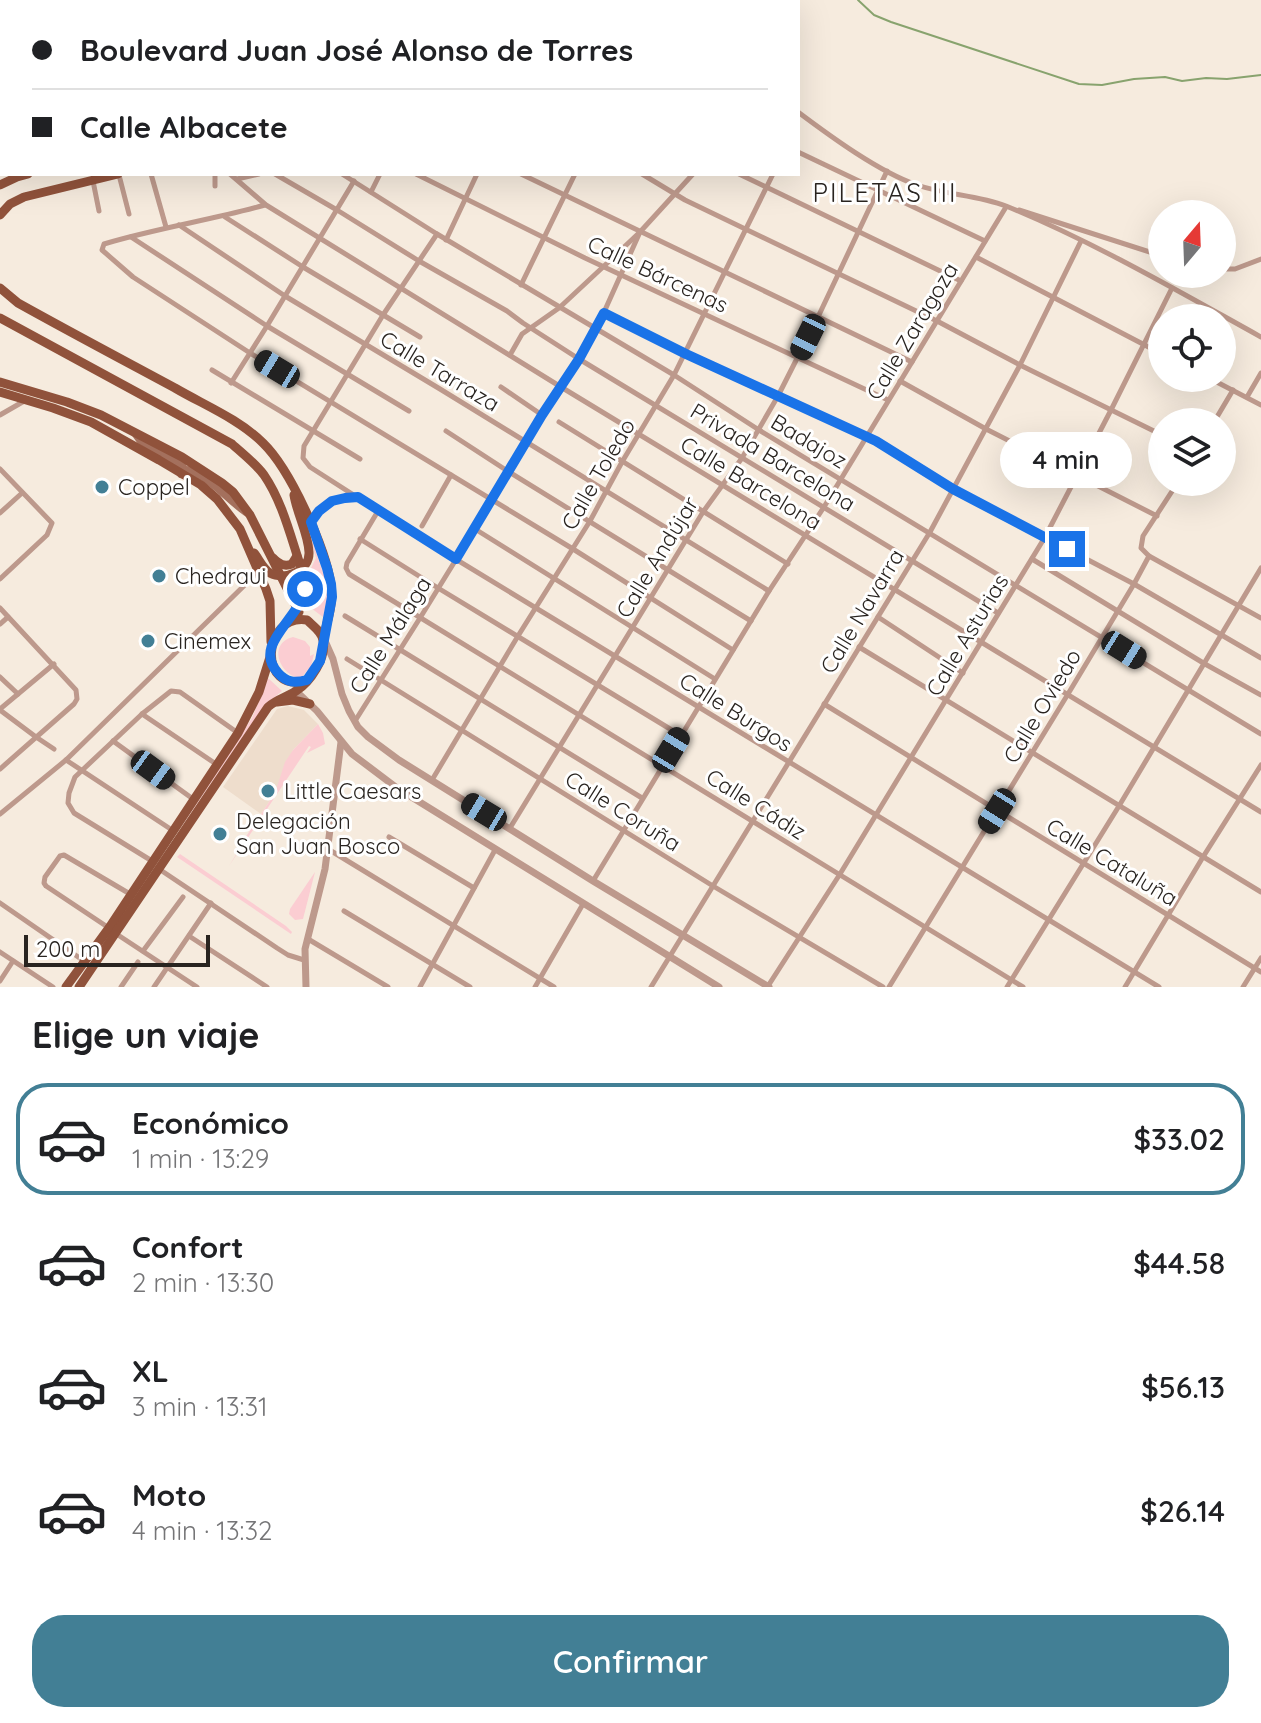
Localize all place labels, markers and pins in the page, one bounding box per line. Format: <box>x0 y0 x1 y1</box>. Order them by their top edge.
place label: Coppel <box>118 473 190 501</box>
marker: Coppel <box>93 478 111 496</box>
place label: Chedraui <box>175 562 266 590</box>
marker: Chedraui <box>150 567 168 585</box>
place label: Cinemex <box>164 627 251 655</box>
marker: Cinemex <box>139 632 157 650</box>
place label: Little Caesars <box>284 777 421 805</box>
marker: Little Caesars <box>259 782 277 800</box>
place label: Delegación San Juan Bosco <box>236 807 400 860</box>
marker: Delegación San Juan Bosco <box>211 825 229 843</box>

